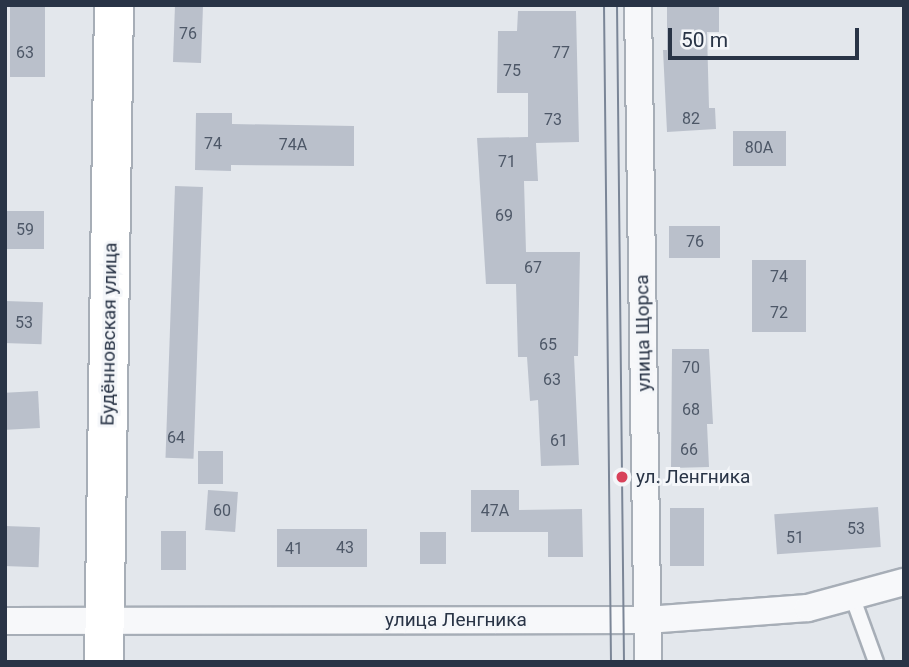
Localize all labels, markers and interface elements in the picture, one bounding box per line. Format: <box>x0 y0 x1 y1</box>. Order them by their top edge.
scale bar <box>671 14 862 58</box>
house number: 76 <box>179 24 197 44</box>
text: 50 m <box>681 28 728 52</box>
house number: 63 <box>16 43 34 63</box>
house number: 77 <box>552 43 570 63</box>
house number: 75 <box>503 61 521 81</box>
house number: 82 <box>682 109 700 129</box>
house number: 73 <box>544 110 562 130</box>
house number: 74 <box>204 134 222 154</box>
house number: 74А <box>279 135 307 155</box>
house number: 80А <box>745 138 773 158</box>
house number: 71 <box>498 152 516 172</box>
house number: 69 <box>495 206 513 226</box>
house number: 59 <box>16 220 34 240</box>
house number: 76 <box>686 232 704 252</box>
street label: Будённовская улица <box>96 242 122 426</box>
house number: 67 <box>524 258 542 278</box>
house number: 74 <box>770 267 788 287</box>
street label: улица Щорса <box>631 274 655 392</box>
house number: 72 <box>770 303 788 323</box>
house number: 53 <box>15 313 33 333</box>
house number: 65 <box>539 335 557 355</box>
house number: 70 <box>682 358 700 378</box>
house number: 63 <box>543 370 561 390</box>
house number: 68 <box>682 400 700 420</box>
house number: 64 <box>167 428 185 448</box>
house number: 61 <box>550 431 568 451</box>
house number: 66 <box>680 440 698 460</box>
place label: ул. Ленгника <box>636 466 750 488</box>
marker: ул. Ленгника <box>614 469 630 485</box>
house number: 60 <box>213 501 231 521</box>
house number: 47А <box>481 501 509 521</box>
house number: 53 <box>847 519 865 539</box>
house number: 51 <box>786 528 804 548</box>
house number: 43 <box>336 538 354 558</box>
house number: 41 <box>285 539 303 559</box>
street label: улица Ленгника <box>385 609 527 631</box>

